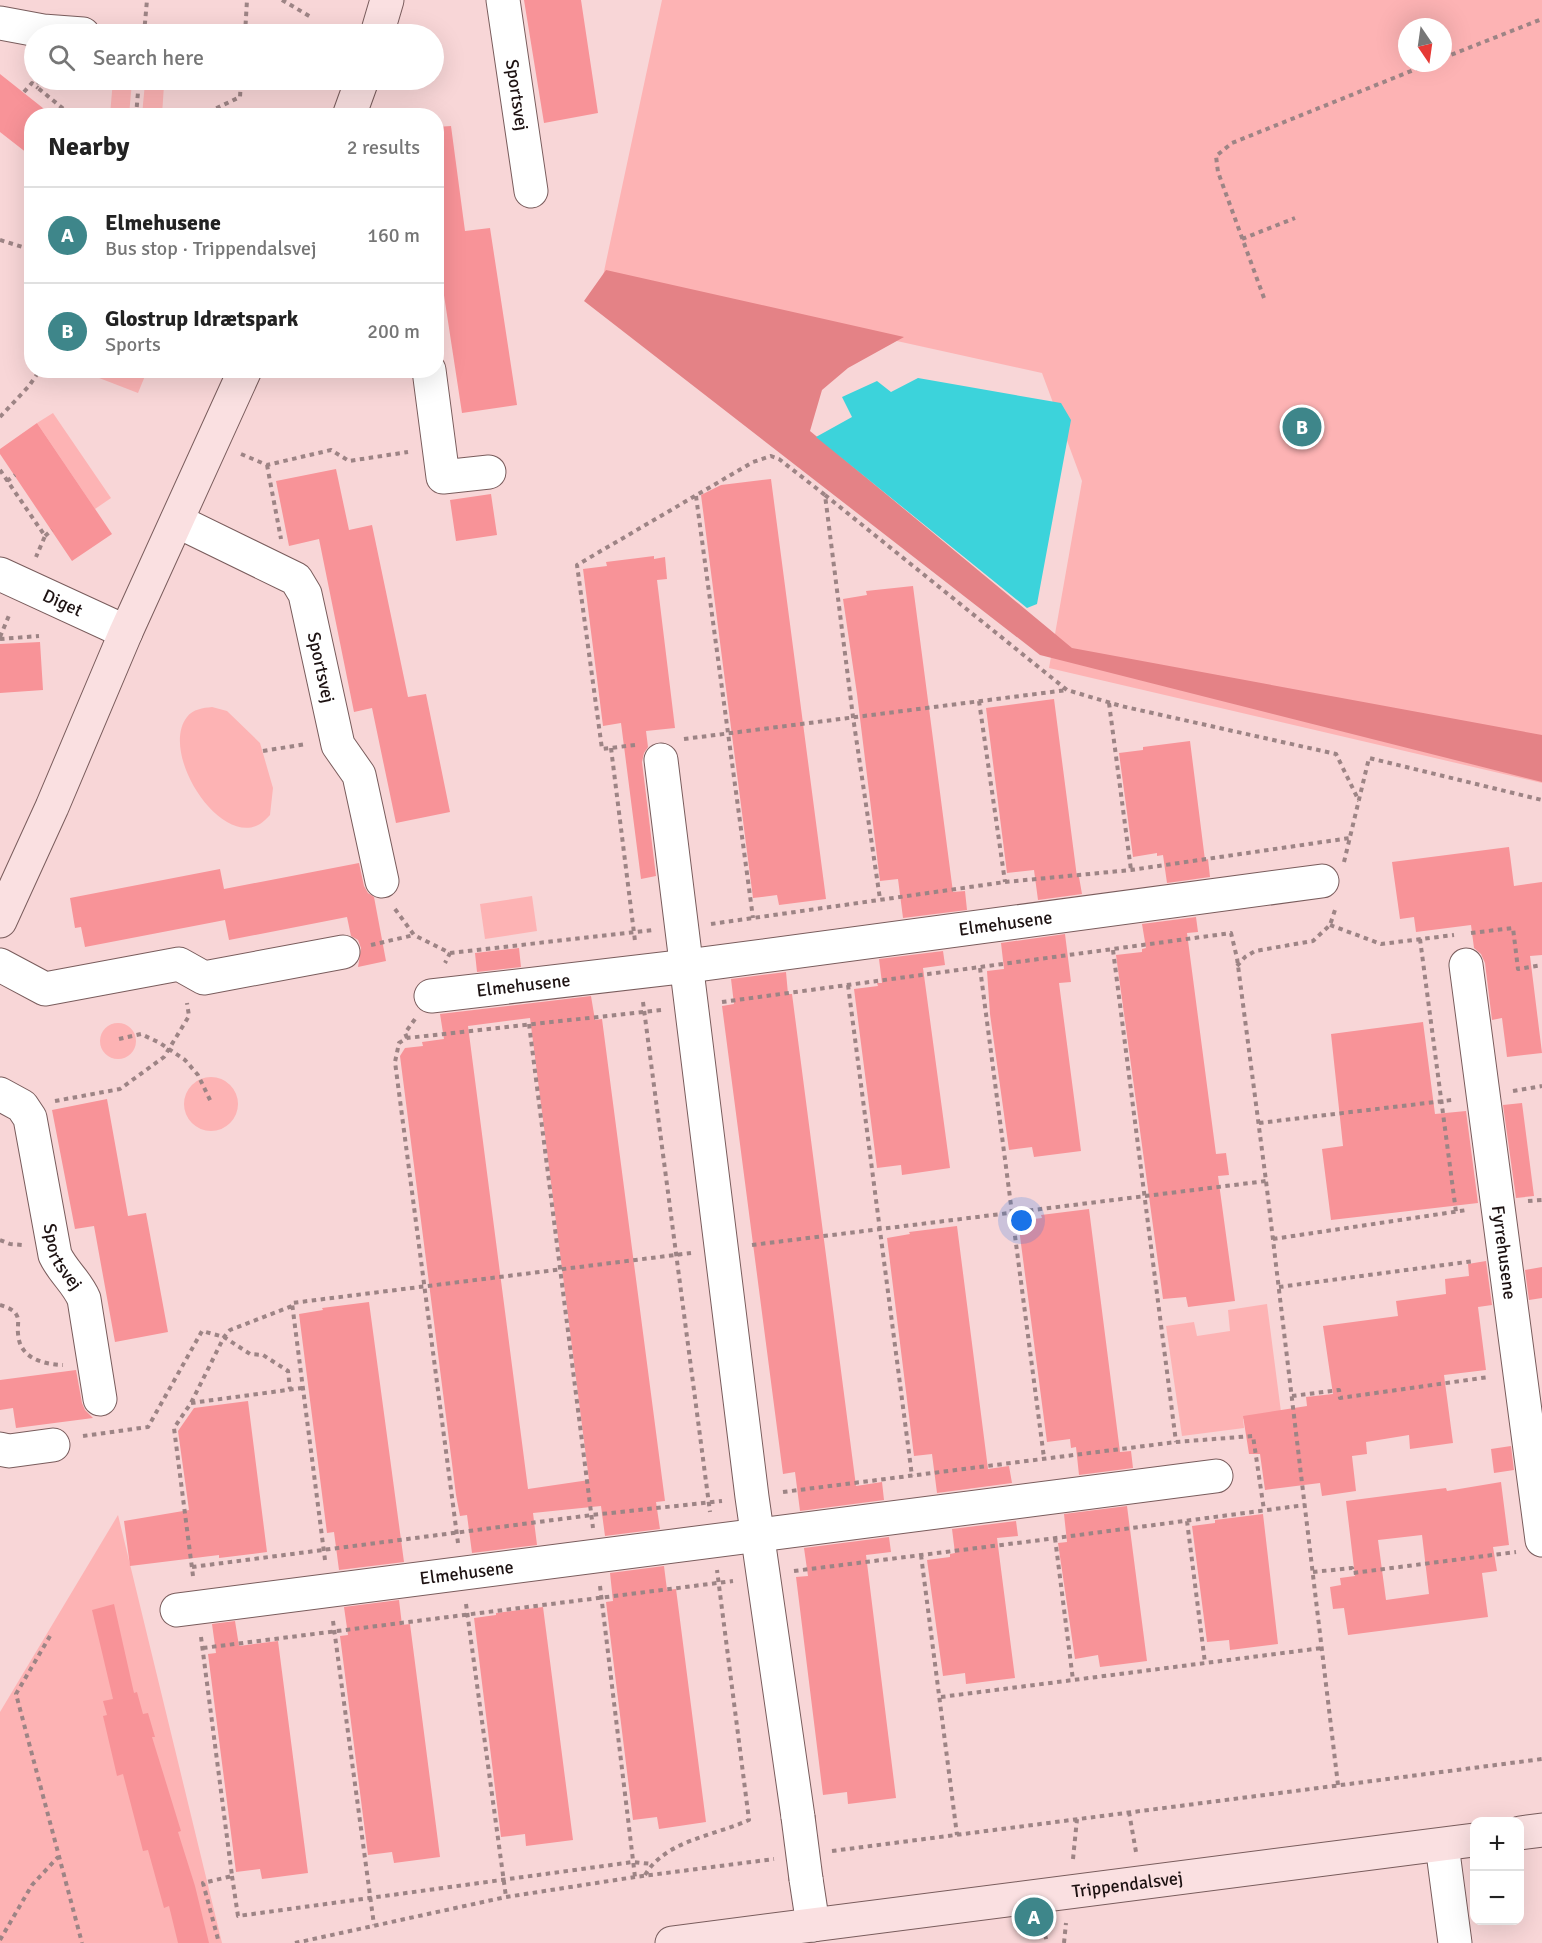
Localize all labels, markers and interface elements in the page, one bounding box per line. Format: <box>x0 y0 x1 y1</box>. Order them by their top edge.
north arrow <box>1398 18 1452 72</box>
search box <box>24 24 444 90</box>
icon: search <box>45 41 78 74</box>
text: Search here <box>93 44 204 71</box>
street label: Sportsvej <box>501 58 533 132</box>
text: Nearby <box>48 131 129 163</box>
text: 2 results <box>347 135 420 160</box>
text: Elmehusene <box>105 209 221 236</box>
text: A <box>61 223 74 248</box>
text: 160 m <box>367 223 420 248</box>
text: Bus stop · Trippendalsvej <box>105 236 317 261</box>
text: Glostrup Idrætspark <box>105 305 298 332</box>
text: B <box>61 319 74 344</box>
text: 200 m <box>367 319 420 344</box>
text: Sports <box>105 332 161 357</box>
pin: B <box>1282 404 1322 450</box>
street label: Diget <box>39 584 86 622</box>
street label: Sportsvej <box>303 630 339 705</box>
street label: Elmehusene <box>957 906 1054 941</box>
street label: Elmehusene <box>475 969 571 1002</box>
street label: Fyrrehusene <box>1487 1204 1521 1301</box>
your location <box>1007 1206 1036 1235</box>
street label: Sportsvej <box>38 1222 87 1294</box>
street label: Elmehusene <box>418 1556 515 1590</box>
map controls <box>1470 1817 1524 1925</box>
button: + <box>1470 1817 1524 1871</box>
street label: Trippendalsvej <box>1071 1867 1184 1903</box>
button: − <box>1470 1871 1524 1925</box>
pin: A <box>1014 1894 1054 1940</box>

